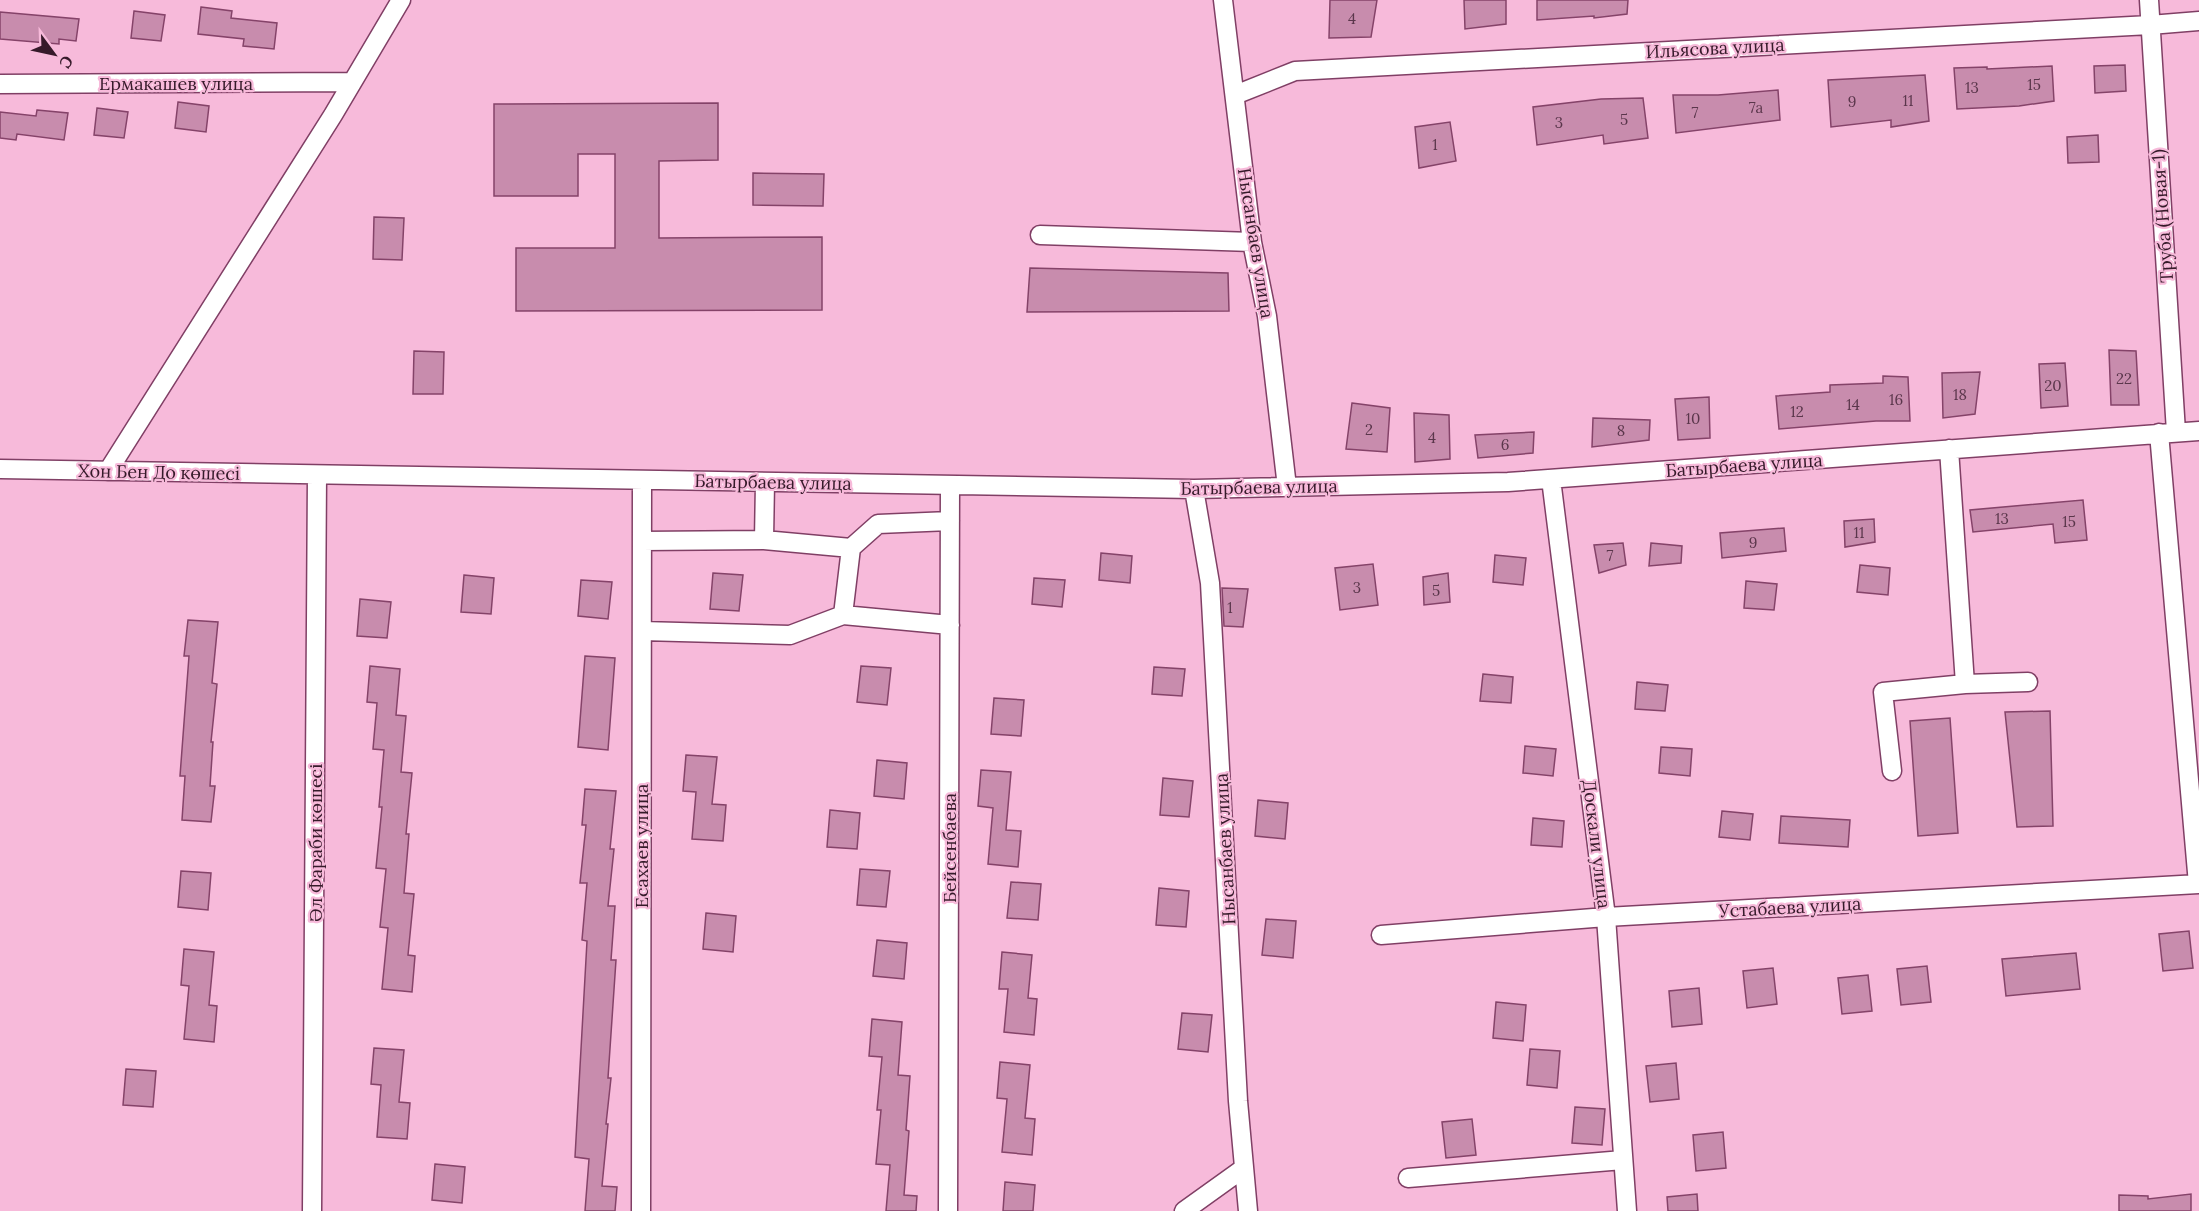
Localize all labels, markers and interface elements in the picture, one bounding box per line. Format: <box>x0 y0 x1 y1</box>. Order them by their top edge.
house number: 4 <box>1348 9 1356 28</box>
north arrow <box>24 24 84 84</box>
street label: Ильясова улица <box>1645 33 1785 63</box>
text: С <box>55 52 78 72</box>
street label: Ермакашев улица <box>99 72 253 95</box>
house number: 15 <box>2027 75 2041 94</box>
house number: 13 <box>1965 78 1979 97</box>
house number: 11 <box>1903 91 1913 110</box>
house number: 9 <box>1848 92 1856 111</box>
house number: 7а <box>1749 98 1764 117</box>
house number: 7 <box>1692 103 1699 122</box>
house number: 5 <box>1620 110 1628 129</box>
house number: 3 <box>1555 113 1563 132</box>
house number: 1 <box>1432 135 1438 154</box>
street label: Труба (Новая-1) <box>2146 148 2178 284</box>
street label: Нысанбаев улица <box>1233 166 1279 320</box>
house number: 22 <box>2116 369 2132 388</box>
house number: 20 <box>2044 376 2062 395</box>
house number: 18 <box>1953 385 1967 404</box>
house number: 16 <box>1889 390 1903 409</box>
house number: 14 <box>1846 395 1860 414</box>
house number: 12 <box>1790 402 1804 421</box>
house number: 10 <box>1686 409 1700 428</box>
house number: 2 <box>1365 420 1373 439</box>
house number: 8 <box>1617 421 1625 440</box>
house number: 4 <box>1428 428 1436 447</box>
house number: 6 <box>1501 435 1509 454</box>
street label: Батырбаева улица <box>1665 448 1823 482</box>
street label: Хон Бен До көшесі <box>78 459 240 485</box>
street label: Батырбаева улица <box>694 469 852 495</box>
street label: Батырбаева улица <box>1180 474 1338 500</box>
house number: 13 <box>1995 509 2009 528</box>
house number: 15 <box>2062 512 2076 531</box>
house number: 11 <box>1854 523 1864 542</box>
house number: 9 <box>1749 533 1757 552</box>
house number: 7 <box>1607 546 1614 565</box>
house number: 3 <box>1353 578 1361 597</box>
house number: 5 <box>1432 581 1440 600</box>
house number: 1 <box>1227 598 1233 617</box>
street label: Әл Фараби көшесі <box>304 764 327 922</box>
street label: Нысанбаев улица <box>1210 773 1240 925</box>
street label: Доскали улица <box>1578 778 1616 910</box>
street label: Есахаев улица <box>630 784 653 908</box>
street label: Бейсенбаева <box>938 793 961 903</box>
street label: Устабаева улица <box>1717 892 1862 922</box>

